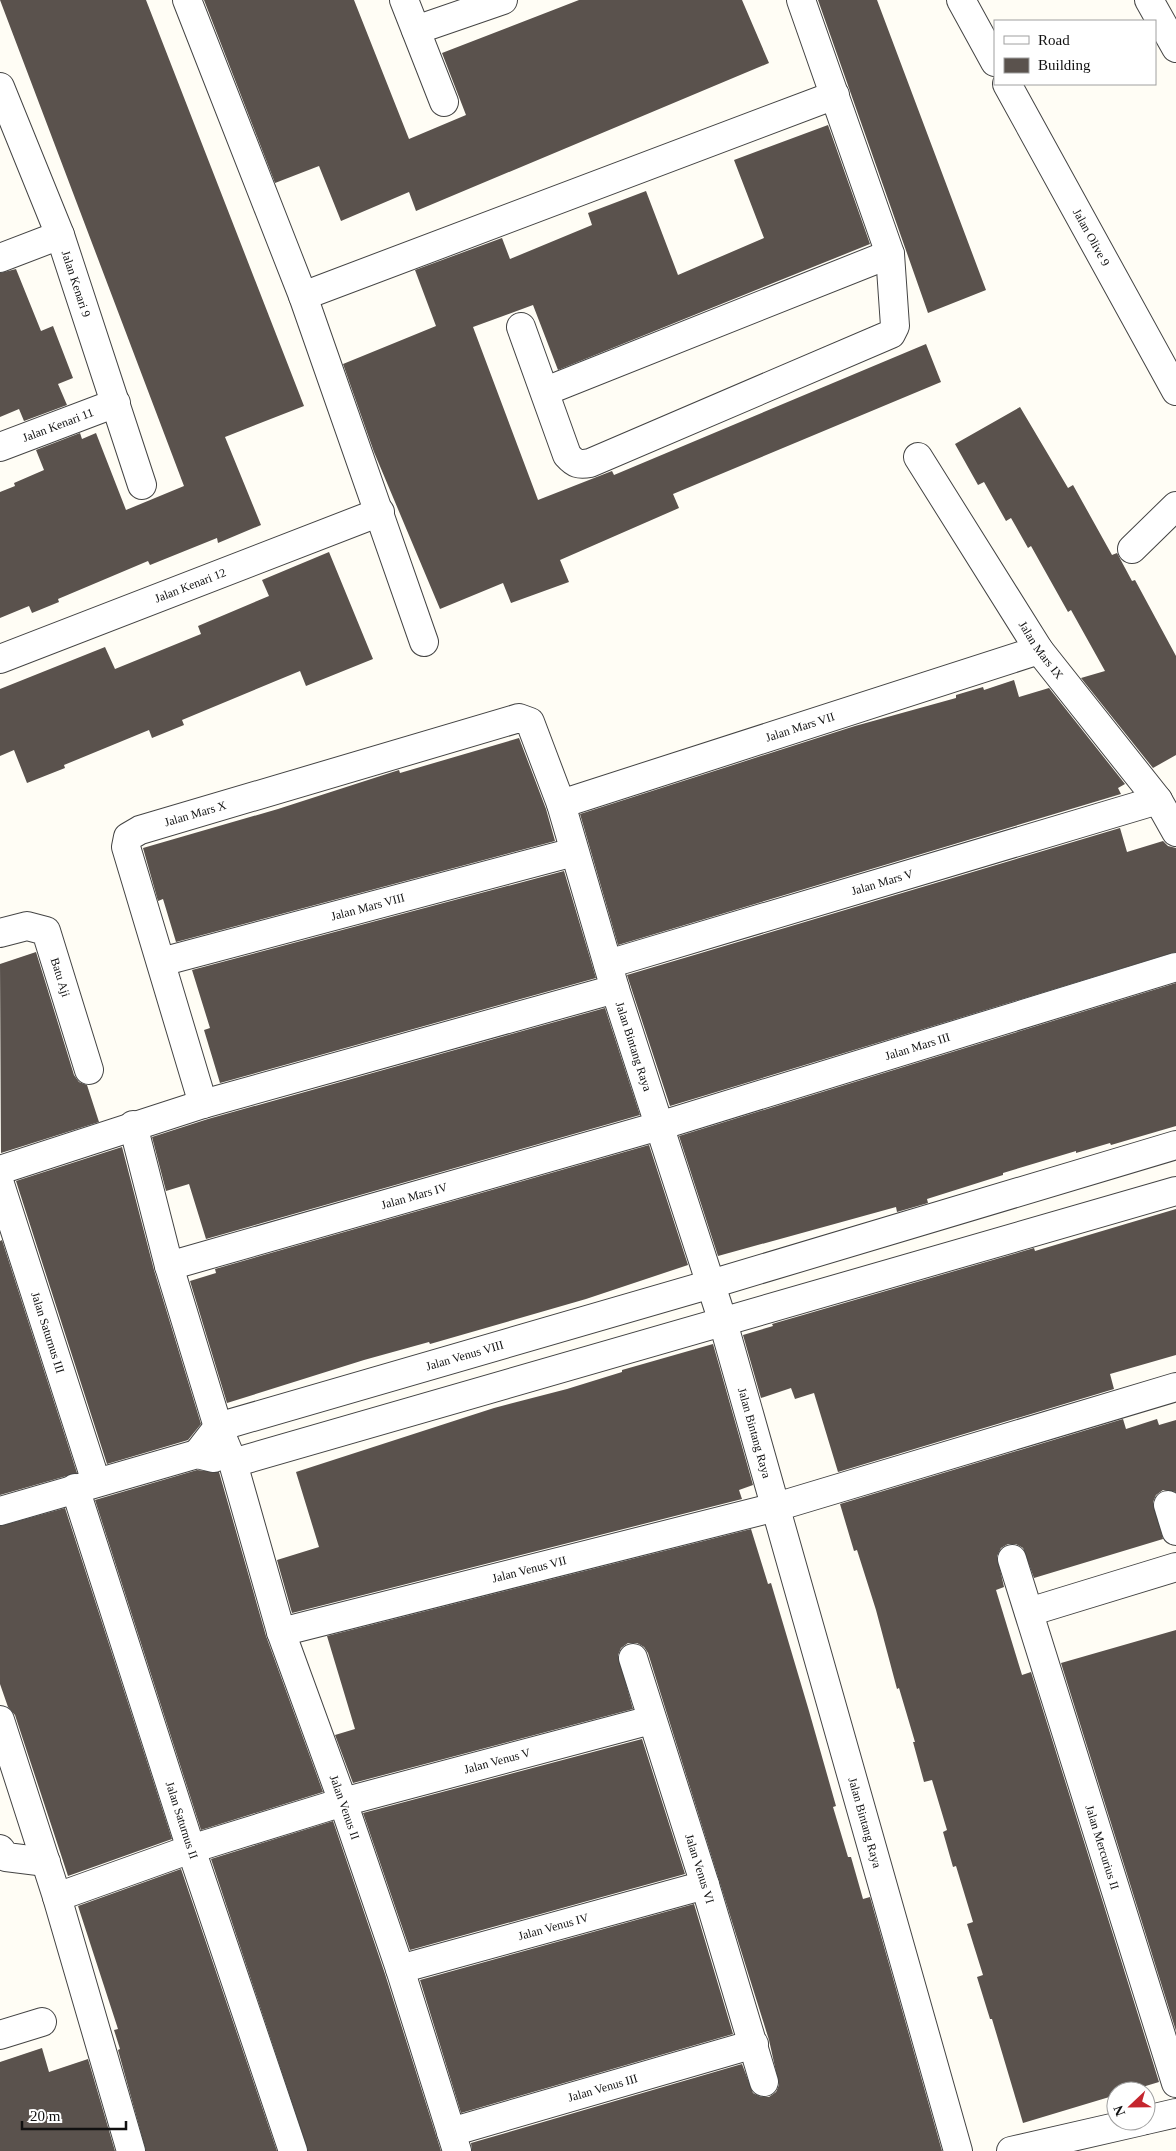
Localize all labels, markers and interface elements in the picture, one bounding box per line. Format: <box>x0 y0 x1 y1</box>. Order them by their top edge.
legend <box>994 20 1156 85</box>
text: Road <box>1038 32 1070 48</box>
text: Building <box>1038 57 1091 73</box>
street label: Jalan Olive 9 <box>1070 206 1113 268</box>
street label: Jalan Kenari 9 <box>59 249 93 319</box>
street label: Jalan Kenari 11 <box>20 405 95 445</box>
street label: Jalan Kenari 12 <box>153 565 228 606</box>
street label: Jalan Mars IX <box>1016 618 1067 682</box>
street label: Jalan Mars VII <box>764 709 836 745</box>
street label: Jalan Mars X <box>163 798 228 829</box>
street label: Jalan Mars V <box>849 866 915 898</box>
street label: Jalan Mars VIII <box>329 890 406 923</box>
street label: Batu Aji <box>48 956 73 999</box>
street label: Jalan Bintang Raya <box>613 1000 655 1094</box>
street label: Jalan Mars III <box>883 1030 952 1063</box>
street label: Jalan Mars IV <box>380 1180 449 1212</box>
street label: Jalan Saturnus III <box>28 1290 67 1375</box>
street label: Jalan Venus VIII <box>424 1338 505 1373</box>
street label: Jalan Bintang Raya <box>735 1386 774 1480</box>
street label: Jalan Venus VII <box>491 1553 568 1585</box>
street label: Jalan Venus V <box>462 1745 532 1776</box>
street label: Jalan Venus II <box>327 1773 362 1842</box>
street label: Jalan Bintang Raya <box>845 1776 885 1870</box>
street label: Jalan Saturnus II <box>163 1780 201 1861</box>
street label: Jalan Mercurius II <box>1082 1803 1122 1891</box>
street label: Jalan Venus VI <box>682 1832 717 1905</box>
street label: Jalan Venus IV <box>516 1910 590 1943</box>
street label: Jalan Venus III <box>566 2071 639 2105</box>
north arrow <box>1106 2081 1156 2131</box>
scale bar <box>22 2098 126 2130</box>
text: N <box>1111 2103 1128 2118</box>
text: 20 m <box>30 2108 61 2124</box>

